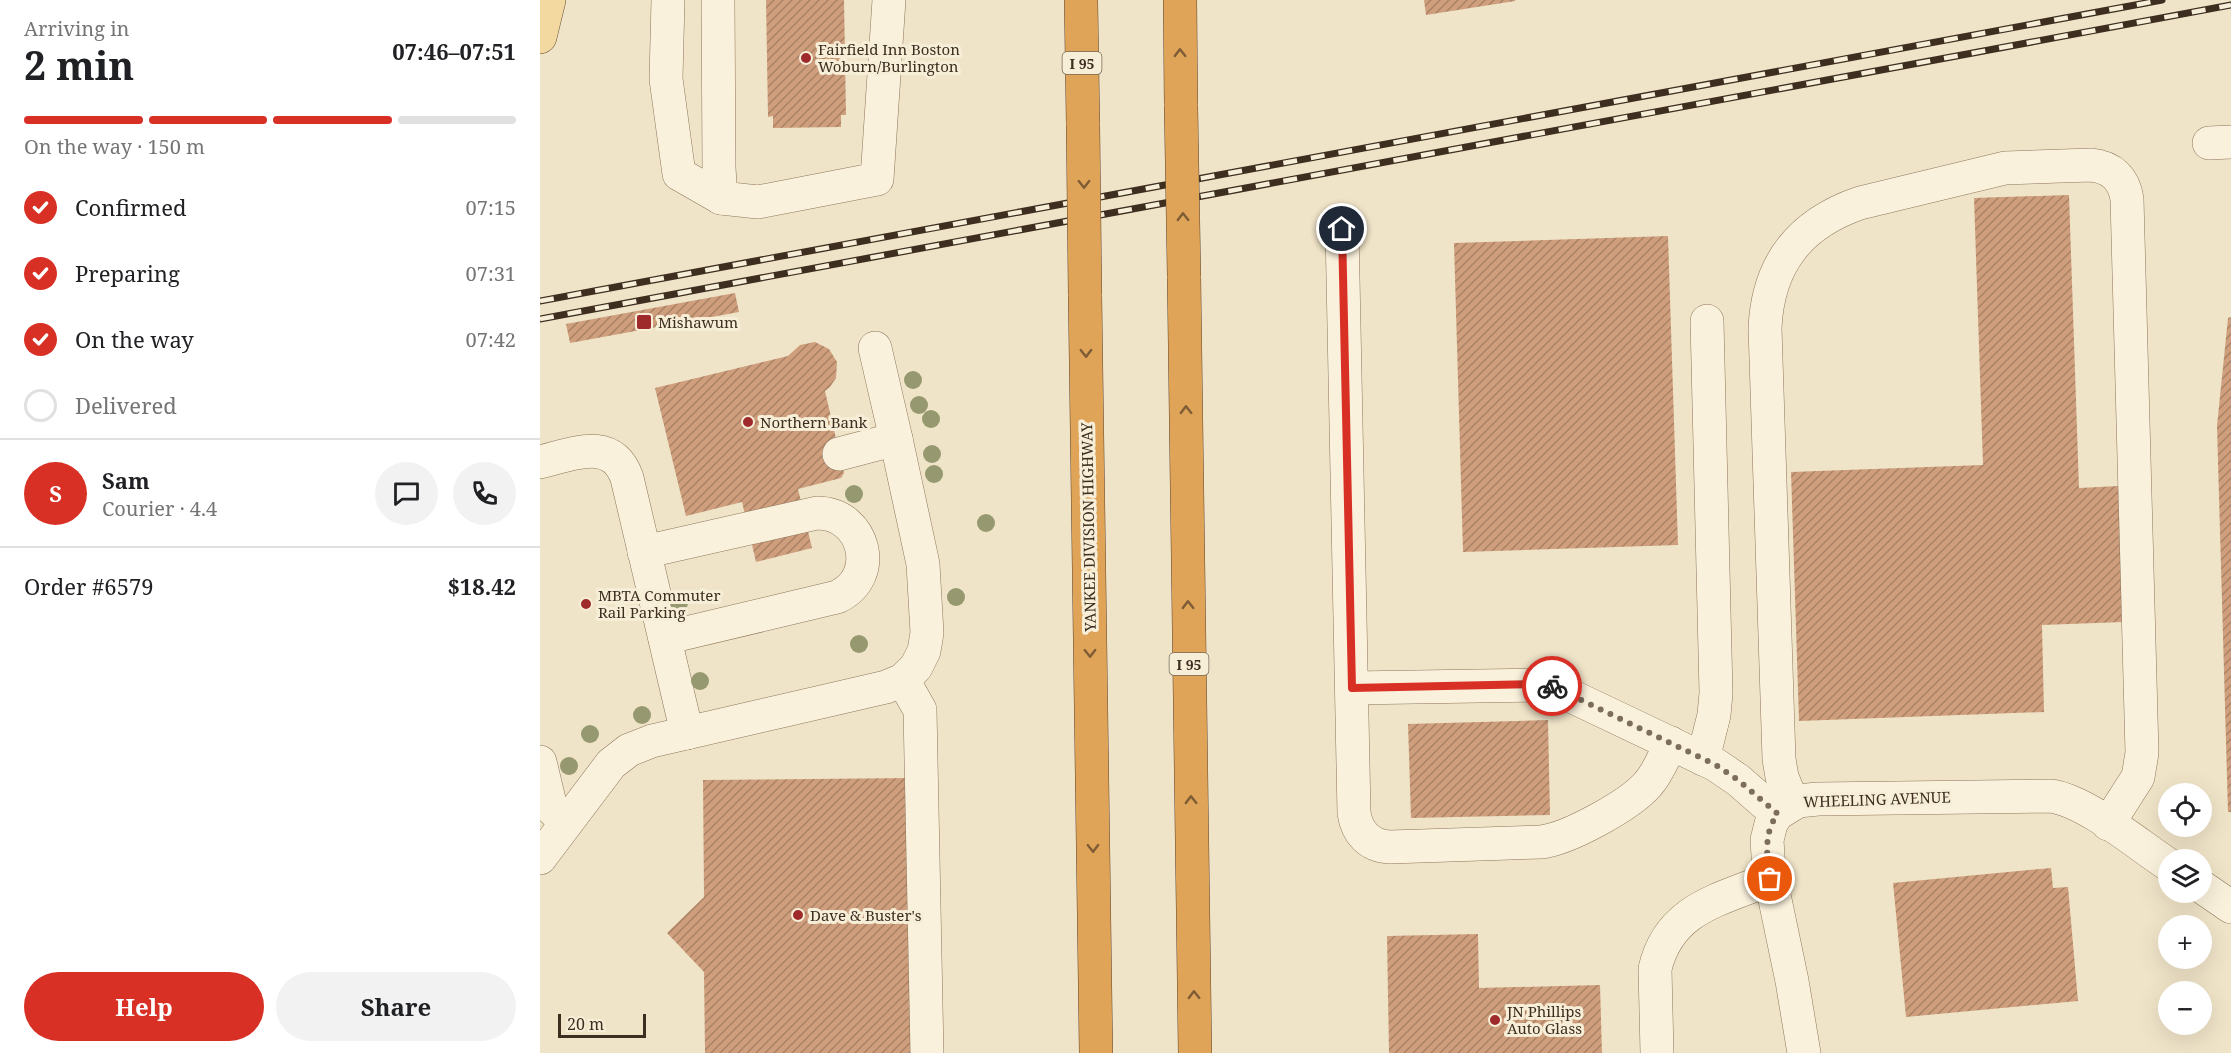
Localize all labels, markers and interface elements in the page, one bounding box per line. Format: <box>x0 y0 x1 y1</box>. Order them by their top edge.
text: Arriving in <box>24 15 129 42</box>
text: 07:46–07:51 <box>392 36 516 66</box>
text: 2 min <box>24 38 134 91</box>
place label: Fairfield Inn Boston Woburn/Burlington <box>818 39 960 76</box>
one-way arrow <box>1174 49 1186 58</box>
marker: Fairfield Inn Boston Woburn/Burlington <box>799 51 813 65</box>
road number: I 95 <box>1062 52 1102 74</box>
text: On the way · 150 m <box>24 133 205 160</box>
one-way arrow <box>1078 179 1090 188</box>
icon: check <box>24 191 57 224</box>
text: Confirmed <box>75 192 186 222</box>
text: 07:15 <box>466 194 516 221</box>
pin <box>1316 203 1367 254</box>
icon: home <box>1325 212 1358 245</box>
one-way arrow <box>1177 213 1189 222</box>
icon: check <box>24 257 57 290</box>
text: Preparing <box>75 258 180 288</box>
text: 07:31 <box>466 260 516 287</box>
place label: Mishawum <box>658 312 738 332</box>
marker: Mishawum <box>635 313 653 331</box>
icon: check <box>24 323 57 356</box>
text: On the way <box>75 324 194 354</box>
text: 07:42 <box>466 326 516 353</box>
one-way arrow <box>1080 348 1092 357</box>
text: Delivered <box>75 390 177 420</box>
one-way arrow <box>1179 405 1192 414</box>
place label: Northern Bank <box>760 412 868 432</box>
marker: Northern Bank <box>741 415 755 429</box>
street label: YANKEE DIVISION HIGHWAY <box>1076 422 1100 633</box>
button: chat <box>375 462 438 525</box>
button: phone <box>453 462 516 525</box>
text: Sam <box>102 465 150 495</box>
text: S <box>49 478 62 508</box>
text: Courier · 4.4 <box>102 495 217 522</box>
text: Order #6579 <box>24 571 154 601</box>
text: $18.42 <box>447 571 516 601</box>
place label: MBTA Commuter Rail Parking <box>598 585 720 622</box>
marker: MBTA Commuter Rail Parking <box>579 597 593 611</box>
one-way arrow <box>1182 600 1195 609</box>
one-way arrow <box>1084 648 1096 657</box>
road number: I 95 <box>1170 653 1208 675</box>
courier <box>1522 656 1582 716</box>
icon: bike <box>1536 670 1569 703</box>
map controls <box>2158 783 2212 1035</box>
button: locate <box>2158 783 2212 837</box>
street label: WHEELING AVENUE <box>1803 786 1951 812</box>
one-way arrow <box>1185 795 1197 804</box>
one-way arrow <box>1087 843 1099 852</box>
button: layers <box>2158 849 2212 903</box>
pin <box>1744 853 1795 904</box>
icon: bag <box>1753 862 1786 895</box>
place label: Dave & Buster's <box>810 905 922 925</box>
marker: Dave & Buster's <box>791 908 805 922</box>
button: + <box>2158 915 2212 969</box>
button: Help <box>24 972 264 1041</box>
button: Share <box>276 972 516 1041</box>
button: − <box>2158 981 2212 1035</box>
one-way arrow <box>1188 990 1200 999</box>
place label: JN Phillips Auto Glass <box>1506 1001 1582 1038</box>
scale bar <box>558 1011 646 1038</box>
text: 20 m <box>567 1013 604 1035</box>
marker: JN Phillips Auto Glass <box>1488 1013 1502 1027</box>

